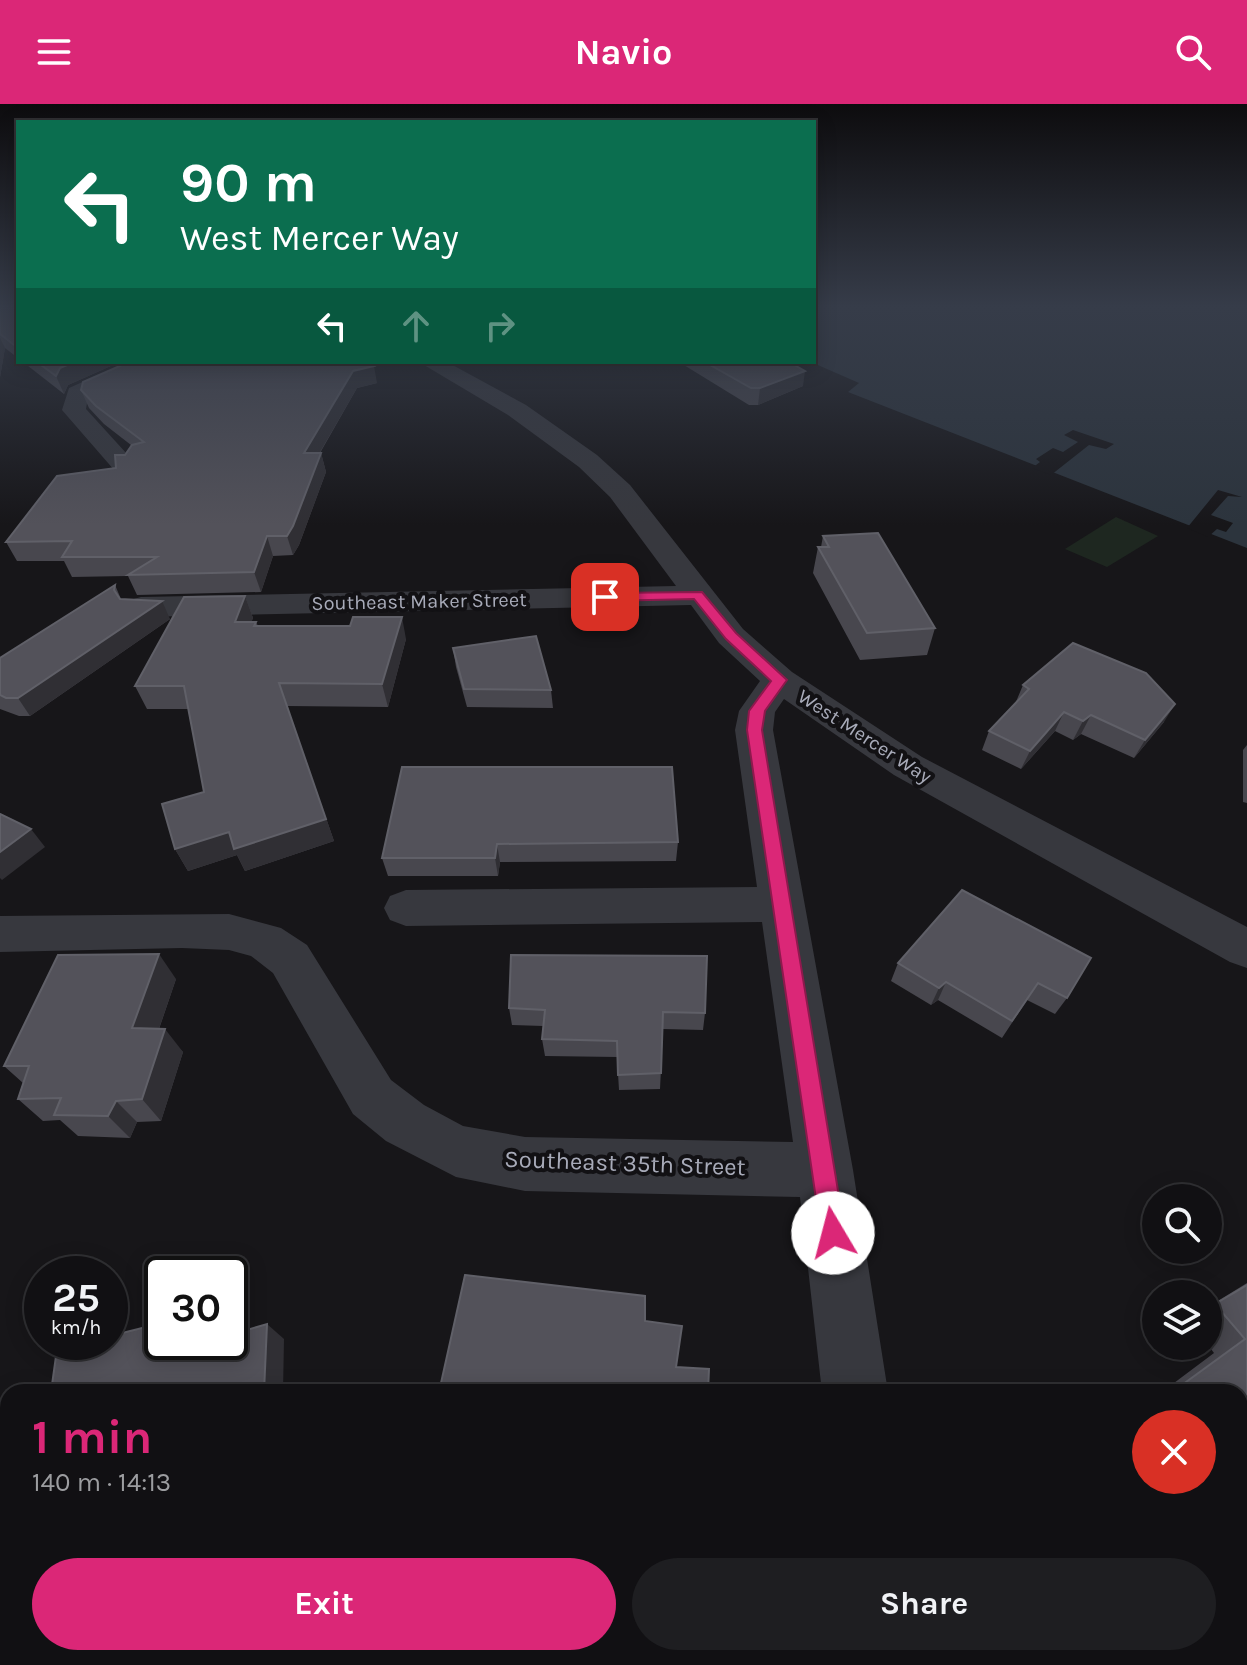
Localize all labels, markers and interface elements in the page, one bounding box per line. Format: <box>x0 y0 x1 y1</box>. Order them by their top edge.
icon: menu <box>32 30 76 74</box>
icon: search <box>1171 30 1215 74</box>
text: Navio <box>575 31 672 73</box>
text: 90 m <box>180 150 317 215</box>
icon: left <box>48 152 152 256</box>
text: West Mercer Way <box>180 217 459 259</box>
icon: left <box>310 304 354 348</box>
icon: ahead <box>394 304 438 348</box>
icon: right <box>478 304 522 348</box>
pin <box>571 563 639 631</box>
icon: arrive <box>583 575 627 619</box>
street label: Southeast Maker Street <box>311 588 527 615</box>
street label: West Mercer Way <box>794 685 936 788</box>
street label: Southeast 35th Street <box>504 1145 746 1181</box>
map controls <box>1142 1184 1222 1360</box>
button: search <box>1142 1184 1222 1264</box>
position arrow <box>791 1191 875 1275</box>
speed limit sign: 30 <box>144 1256 248 1360</box>
text: 25 <box>52 1274 100 1321</box>
button: layers <box>1142 1280 1222 1360</box>
text: km/h <box>51 1316 101 1339</box>
text: 1 min <box>32 1409 152 1465</box>
button: close <box>1132 1410 1216 1494</box>
text: 140 m · 14:13 <box>32 1467 171 1498</box>
button: Exit <box>32 1558 616 1650</box>
button: Share <box>632 1558 1216 1650</box>

